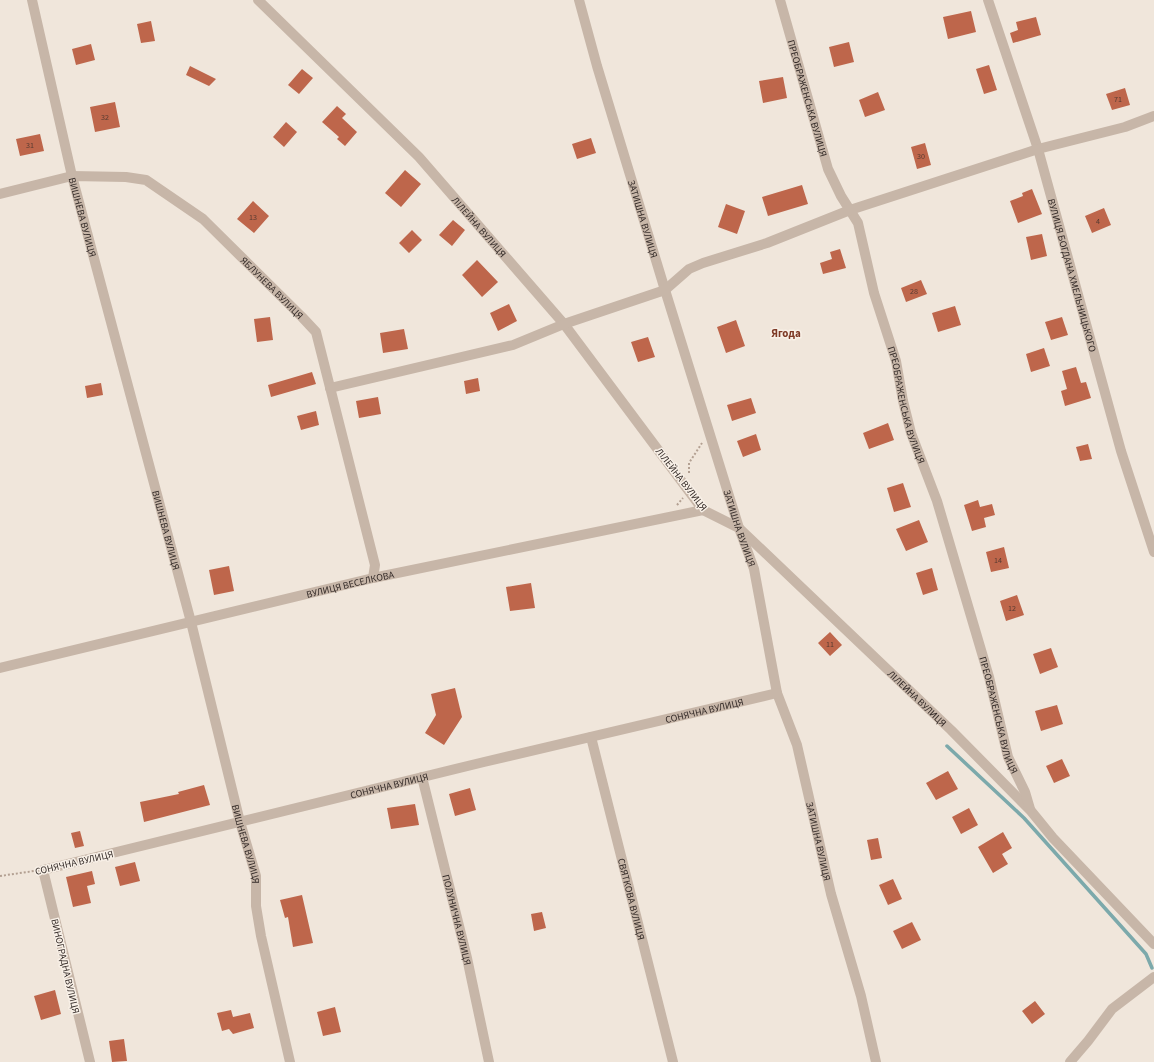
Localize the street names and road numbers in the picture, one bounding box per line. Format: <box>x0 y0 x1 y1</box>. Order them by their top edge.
street label: ПРЕОБРАЖЕНСЬКА ВУЛИЦЯ <box>784 38 830 158</box>
street label: ВИШНЕВА ВУЛИЦЯ <box>65 176 99 259</box>
street label: ЗАТИШНА ВУЛИЦЯ <box>624 178 661 260</box>
street label: ЛІЛЕЙНА ВУЛИЦЯ <box>448 194 509 261</box>
street label: ВУЛИЦЯ БОГДАНА ХМЕЛЬНИЦЬКОГО <box>1044 197 1100 354</box>
street label: ЯБЛУНЕВА ВУЛИЦЯ <box>237 254 306 323</box>
street label: ПРЕОБРАЖЕНСЬКА ВУЛИЦЯ <box>884 345 928 466</box>
street label: ЛІЛЕЙНА ВУЛИЦЯ <box>652 445 710 514</box>
street label: ЗАТИШНА ВУЛИЦЯ <box>719 488 759 569</box>
street label: ВИШНЕВА ВУЛИЦЯ <box>148 489 183 572</box>
street label: ВУЛИЦЯ ВЕСЕЛКОВА <box>305 568 396 602</box>
street label: ПРЕОБРАЖЕНСЬКА ВУЛИЦЯ <box>975 655 1021 776</box>
street label: ЛІЛЕЙНА ВУЛИЦЯ <box>884 667 949 730</box>
street label: СОНЯЧНА ВУЛИЦЯ <box>664 695 745 727</box>
street label: СОНЯЧНА ВУЛИЦЯ <box>349 770 430 803</box>
street label: ЗАТИШНА ВУЛИЦЯ <box>802 801 834 882</box>
street label: ВИШНЕВА ВУЛИЦЯ <box>228 803 262 884</box>
street label: СОНЯЧНА ВУЛИЦЯ <box>34 847 115 879</box>
street label: СВЯТКОВА ВУЛИЦЯ <box>614 857 648 942</box>
street label: ПОЛУНИЧНА ВУЛИЦЯ <box>438 873 474 967</box>
street label: ВИНОГРАДНА ВУЛИЦЯ <box>47 917 83 1015</box>

